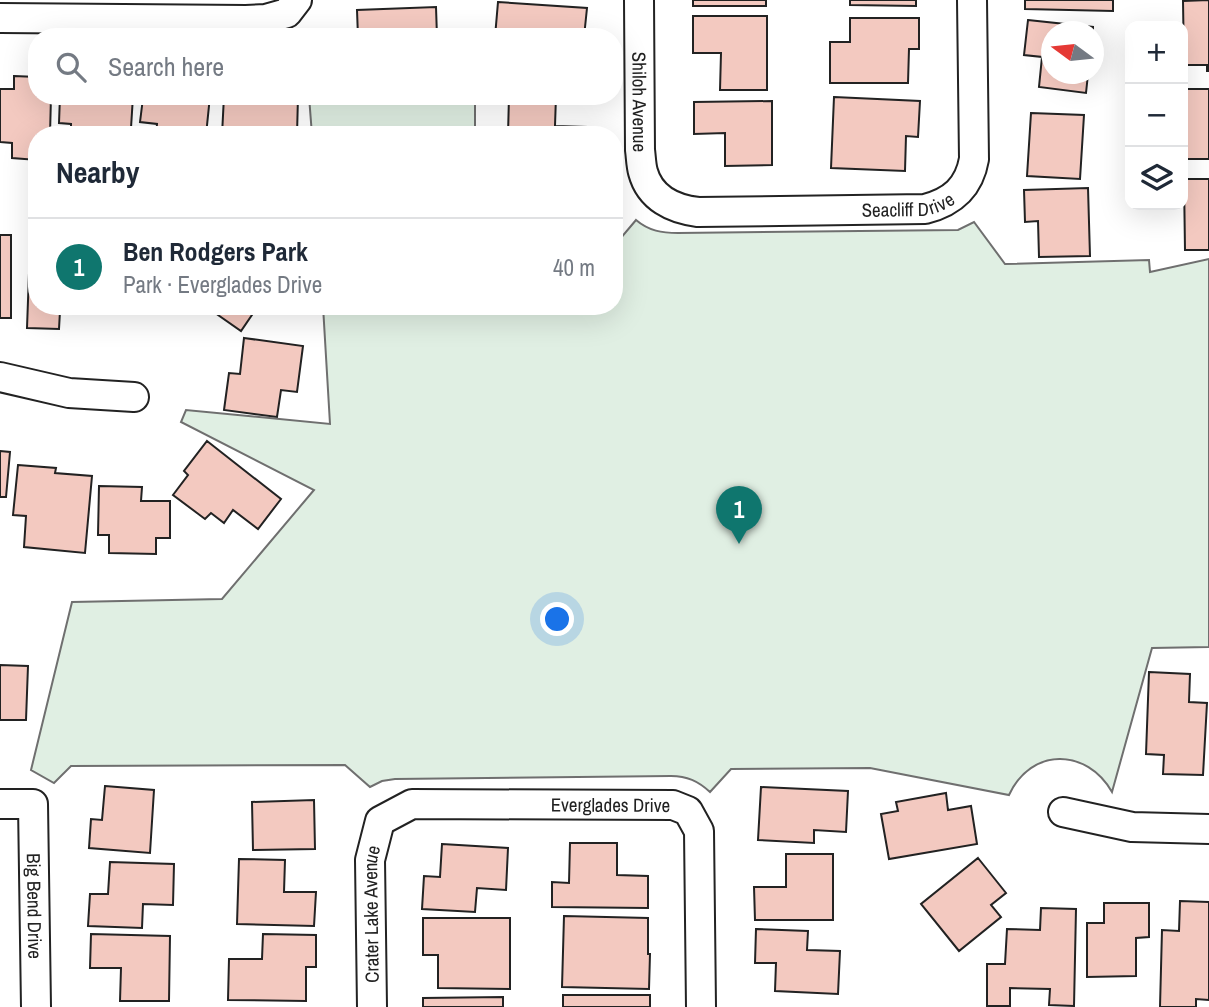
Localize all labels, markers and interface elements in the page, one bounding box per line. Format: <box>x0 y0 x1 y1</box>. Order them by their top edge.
north arrow <box>1041 21 1104 84</box>
map controls <box>1125 21 1188 210</box>
button: + <box>1125 21 1188 84</box>
search box <box>28 28 623 105</box>
icon: search <box>52 48 90 86</box>
text: Search here <box>108 49 224 84</box>
street label: Shiloh Avenue <box>626 52 653 152</box>
button: − <box>1125 84 1188 147</box>
button: layers <box>1125 147 1188 210</box>
text: Nearby <box>56 152 139 192</box>
street label: Seacliff Drive <box>861 186 959 223</box>
text: Ben Rodgers Park <box>123 234 308 269</box>
text: 1 <box>74 252 84 283</box>
text: 40 m <box>553 252 595 283</box>
text: Park · Everglades Drive <box>123 269 322 300</box>
pin: 1 <box>716 486 762 544</box>
your location <box>540 602 574 636</box>
street label: Everglades Drive <box>551 792 670 818</box>
street label: Crater Lake Avenue <box>357 842 386 983</box>
street label: Big Bend Drive <box>21 853 48 959</box>

